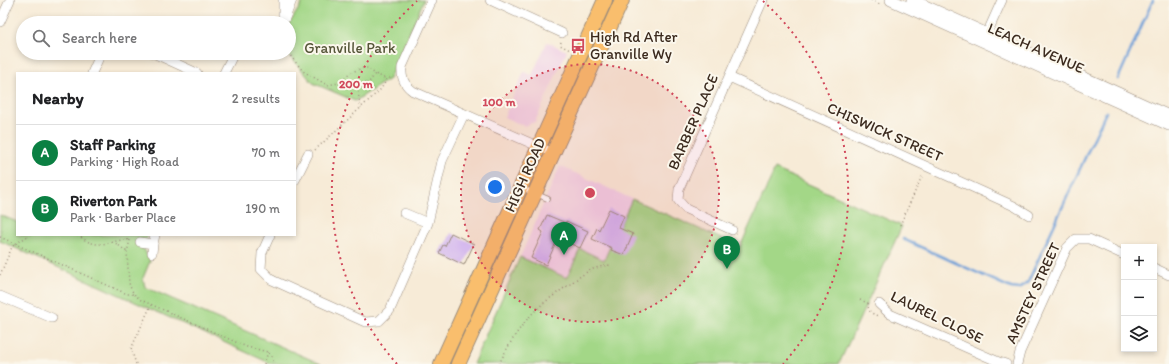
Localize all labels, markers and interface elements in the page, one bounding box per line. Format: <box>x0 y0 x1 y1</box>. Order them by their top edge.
search box <box>16 16 296 60</box>
street label: LEACH AVENUE <box>985 19 1087 77</box>
icon: search <box>30 27 52 49</box>
place label: High Rd After Granville Wy <box>590 28 678 63</box>
text: Search here <box>62 29 137 47</box>
bus stop icon: High Rd After Granville Wy <box>569 37 587 55</box>
park label: Granville Park <box>304 39 396 57</box>
street label: BARBER PLACE <box>664 71 722 173</box>
text: 200 m <box>339 77 374 91</box>
text: Nearby <box>32 88 84 108</box>
text: 2 results <box>232 91 280 106</box>
text: 100 m <box>482 95 516 109</box>
street label: CHISWICK STREET <box>824 98 946 166</box>
street label: HIGH ROAD <box>501 135 549 215</box>
text: Staff Parking <box>70 136 155 154</box>
text: A <box>41 145 49 160</box>
text: 70 m <box>252 145 280 160</box>
text: Parking · High Road <box>70 154 179 169</box>
your location <box>485 177 505 197</box>
centre of rings <box>583 186 597 200</box>
text: Riverton Park <box>70 192 157 210</box>
text: B <box>41 201 49 216</box>
text: 190 m <box>245 201 280 216</box>
text: Park · Barber Place <box>70 210 176 225</box>
pin: A <box>551 222 577 255</box>
pin: B <box>714 236 740 269</box>
street label: AMSTEY STREET <box>1002 239 1065 346</box>
map controls <box>1121 244 1157 352</box>
button: + <box>1121 244 1157 280</box>
button: − <box>1121 280 1157 316</box>
street label: LAUREL CLOSE <box>888 287 986 347</box>
button: layers <box>1121 316 1157 352</box>

